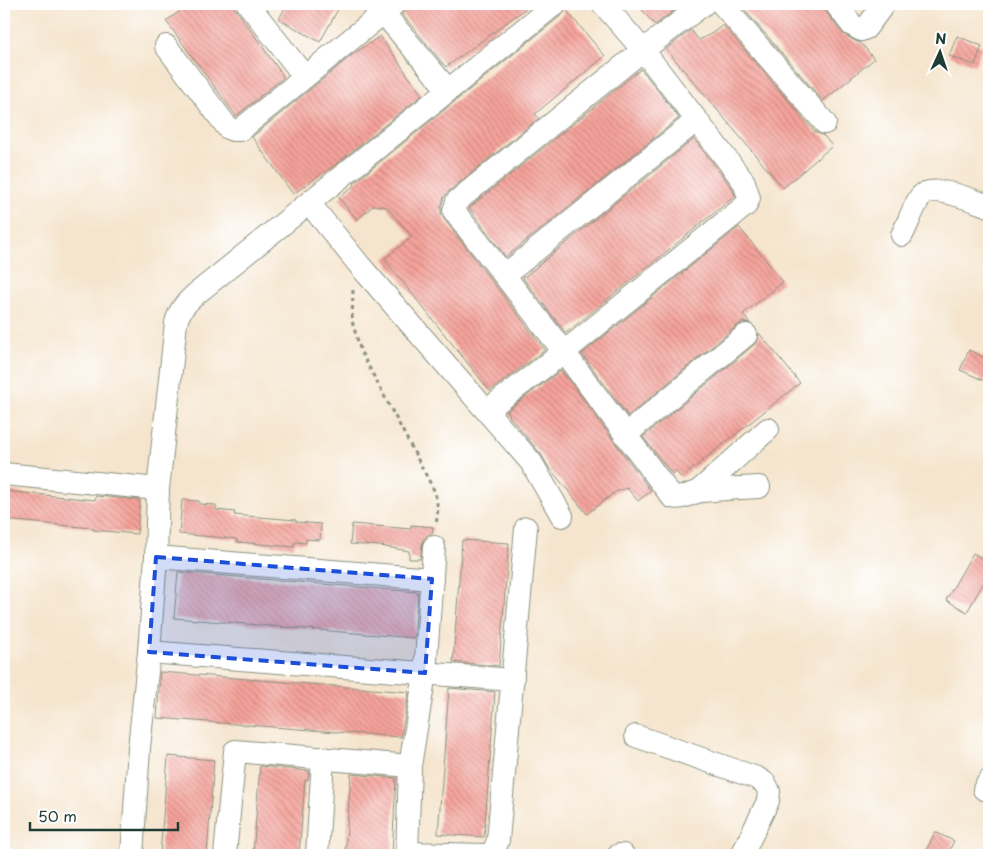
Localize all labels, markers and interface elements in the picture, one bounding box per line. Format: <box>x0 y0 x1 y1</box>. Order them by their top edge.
north arrow <box>916 28 966 78</box>
text: N <box>935 28 947 49</box>
scale bar <box>30 799 178 831</box>
text: 50 m <box>38 804 77 827</box>

